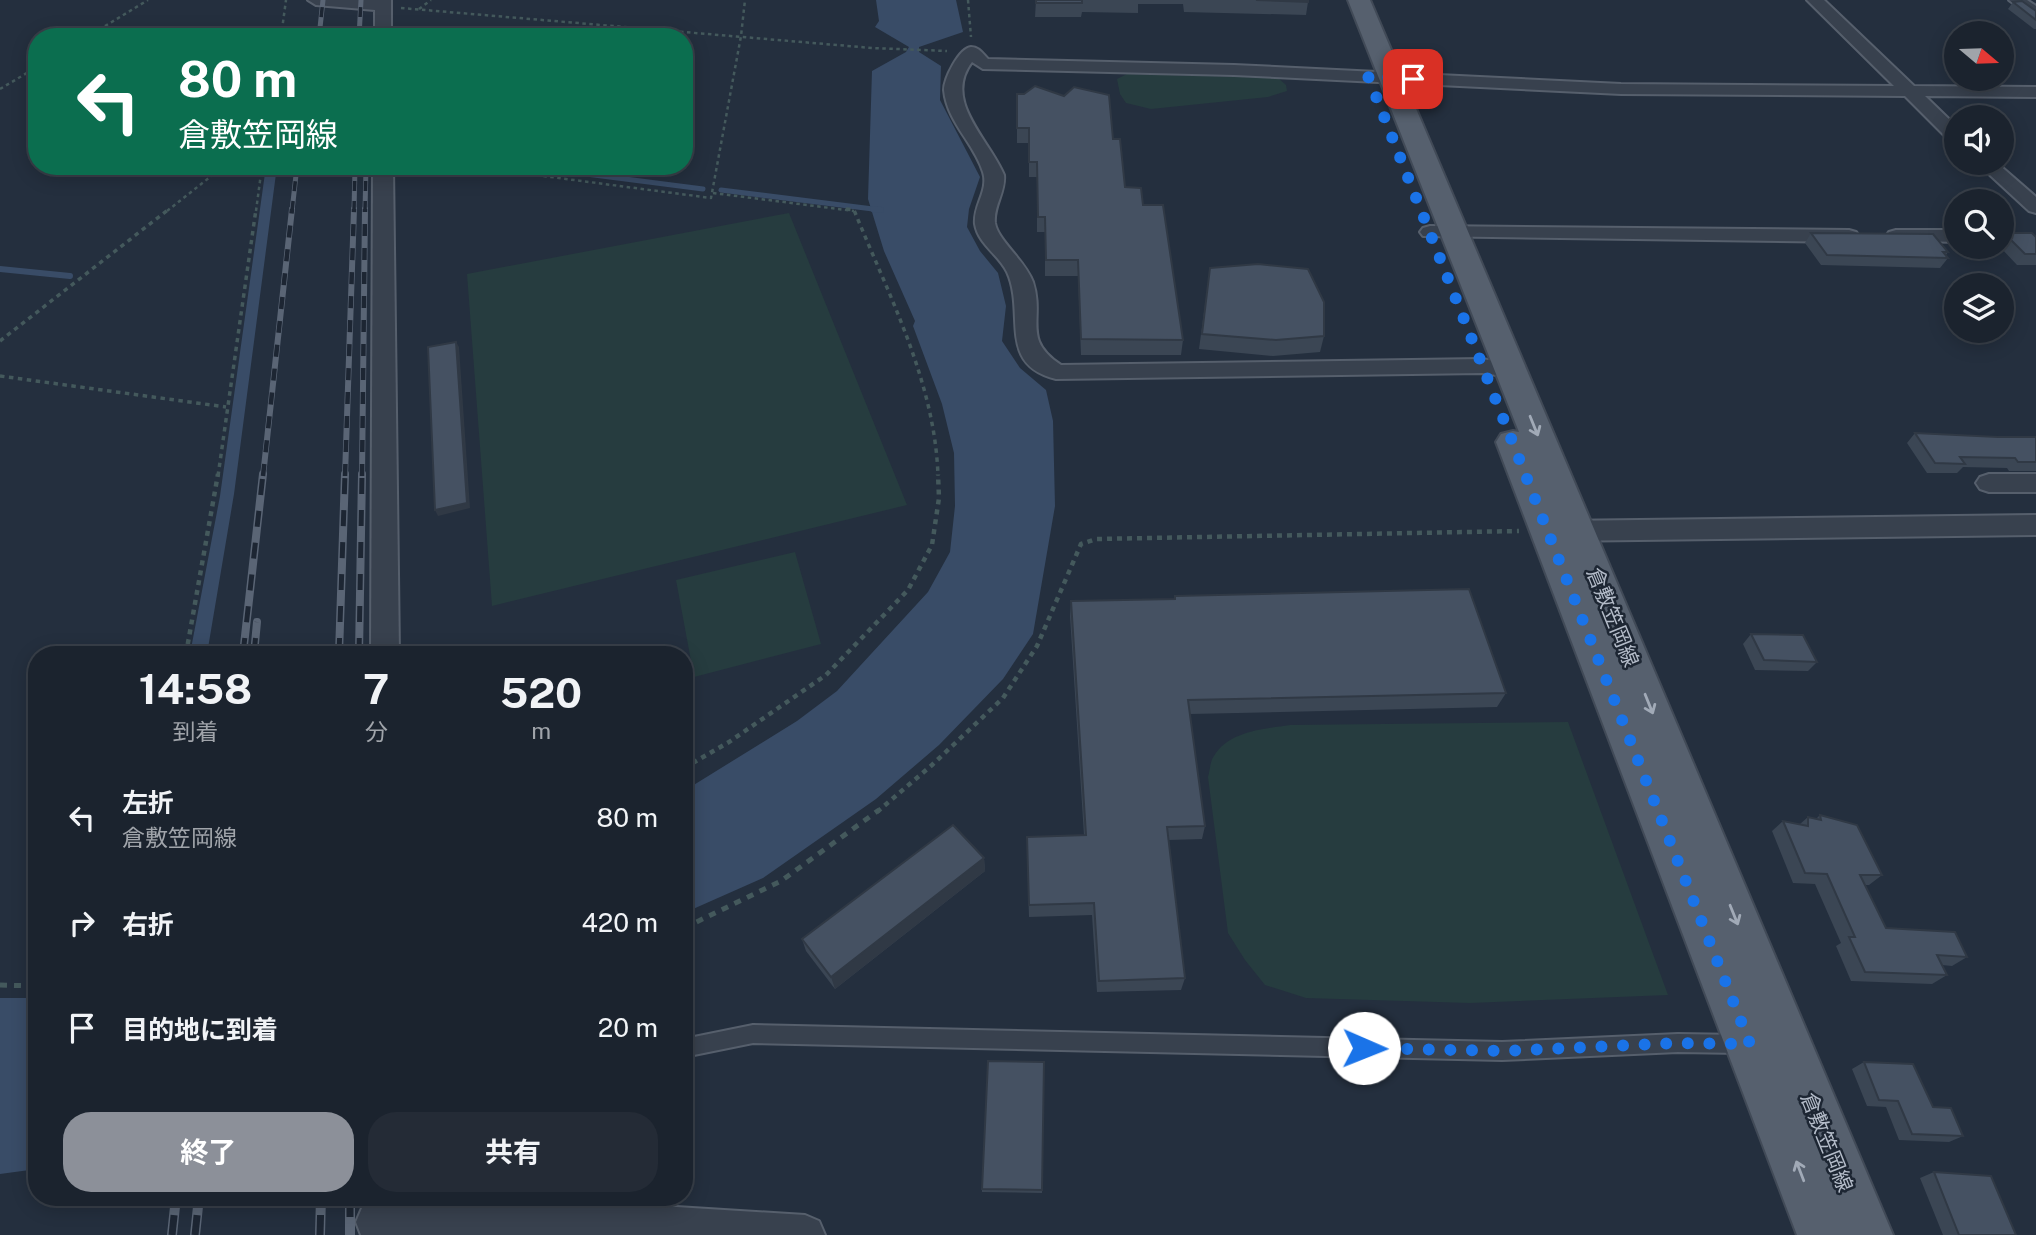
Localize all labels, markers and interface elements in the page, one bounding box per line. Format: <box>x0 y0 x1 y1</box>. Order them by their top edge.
north arrow <box>1944 21 2014 91</box>
map controls <box>1944 21 2014 343</box>
pin <box>1383 49 1443 109</box>
text: 80 m <box>178 50 297 108</box>
icon: left <box>63 56 154 147</box>
icon: arrive <box>1394 60 1432 98</box>
button: sound <box>1944 105 2014 175</box>
text: 倉敷笠岡線 <box>178 116 338 153</box>
button: search <box>1944 189 2014 259</box>
button: layers <box>1944 273 2014 343</box>
one-way arrow <box>1529 414 1542 436</box>
street label: 倉敷笠岡線 <box>1582 564 1644 670</box>
text: 14:58 <box>139 664 252 713</box>
text: 7 <box>363 664 389 713</box>
text: 520 <box>500 668 582 717</box>
one-way arrow <box>1643 693 1656 714</box>
text: m <box>531 717 551 744</box>
text: 到着 <box>172 718 218 745</box>
text: 分 <box>365 718 388 745</box>
text: 左折 <box>122 787 174 818</box>
icon: left <box>63 799 101 837</box>
text: 80 m <box>597 802 658 833</box>
text: 倉敷笠岡線 <box>122 824 237 851</box>
icon: right <box>63 904 101 942</box>
one-way arrow <box>1729 904 1742 925</box>
text: 420 m <box>581 907 658 938</box>
text: 右折 <box>122 909 174 940</box>
icon: arrive <box>63 1009 101 1047</box>
position arrow <box>1327 1011 1401 1085</box>
text: 20 m <box>598 1012 658 1043</box>
text: 目的地に到着 <box>122 1014 278 1045</box>
street label: 倉敷笠岡線 <box>1796 1089 1858 1195</box>
button: 終了 <box>63 1112 354 1192</box>
button: 共有 <box>368 1112 658 1192</box>
one-way arrow <box>1792 1161 1805 1183</box>

